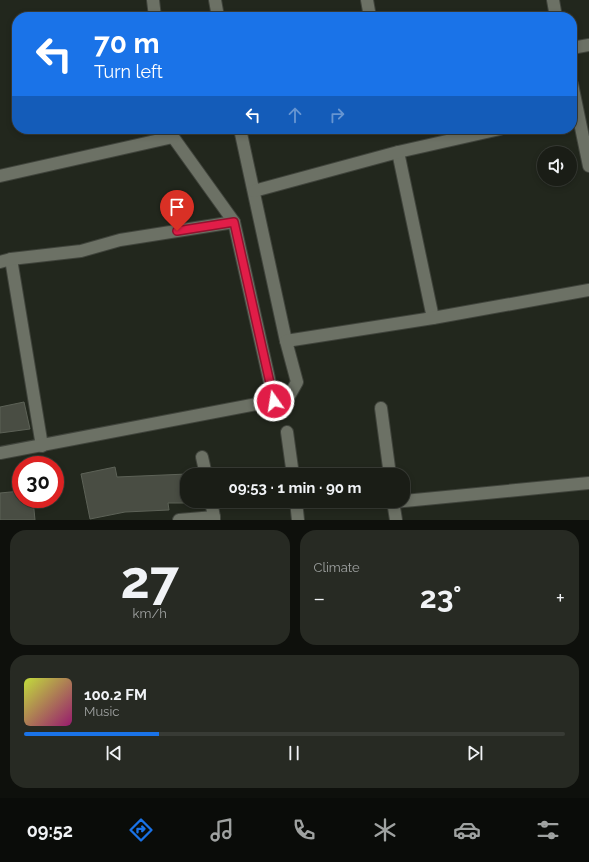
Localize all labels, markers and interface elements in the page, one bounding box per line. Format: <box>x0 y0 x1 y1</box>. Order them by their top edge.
text: 70 m <box>94 27 160 60</box>
icon: left <box>28 28 80 80</box>
text: Turn left <box>94 61 163 82</box>
icon: left <box>242 104 264 126</box>
icon: ahead <box>284 104 306 126</box>
icon: right <box>326 104 348 126</box>
map controls <box>537 146 577 186</box>
button: sound <box>537 146 577 186</box>
pin <box>160 190 194 231</box>
icon: arrive <box>166 196 188 218</box>
position arrow <box>253 380 295 422</box>
speed limit sign: 30 <box>12 456 64 508</box>
text: 09:53 · 1 min · 90 m <box>228 479 362 497</box>
text: 27 <box>120 549 179 610</box>
text: Climate <box>314 560 360 575</box>
text: 23° <box>420 580 461 615</box>
text: − <box>314 585 325 611</box>
text: + <box>556 585 565 611</box>
text: km/h <box>133 606 167 621</box>
text: 100.2 FM <box>84 686 147 704</box>
text: Music <box>84 704 119 719</box>
icon: previous <box>103 742 125 764</box>
icon: pause <box>283 742 305 764</box>
icon: next <box>464 742 486 764</box>
icon: directions <box>127 816 155 844</box>
icon: music <box>208 816 236 844</box>
icon: phone <box>290 816 318 844</box>
icon: climate <box>371 816 399 844</box>
icon: car <box>453 816 481 844</box>
icon: filters <box>534 816 562 844</box>
text: 09:52 <box>27 820 73 841</box>

